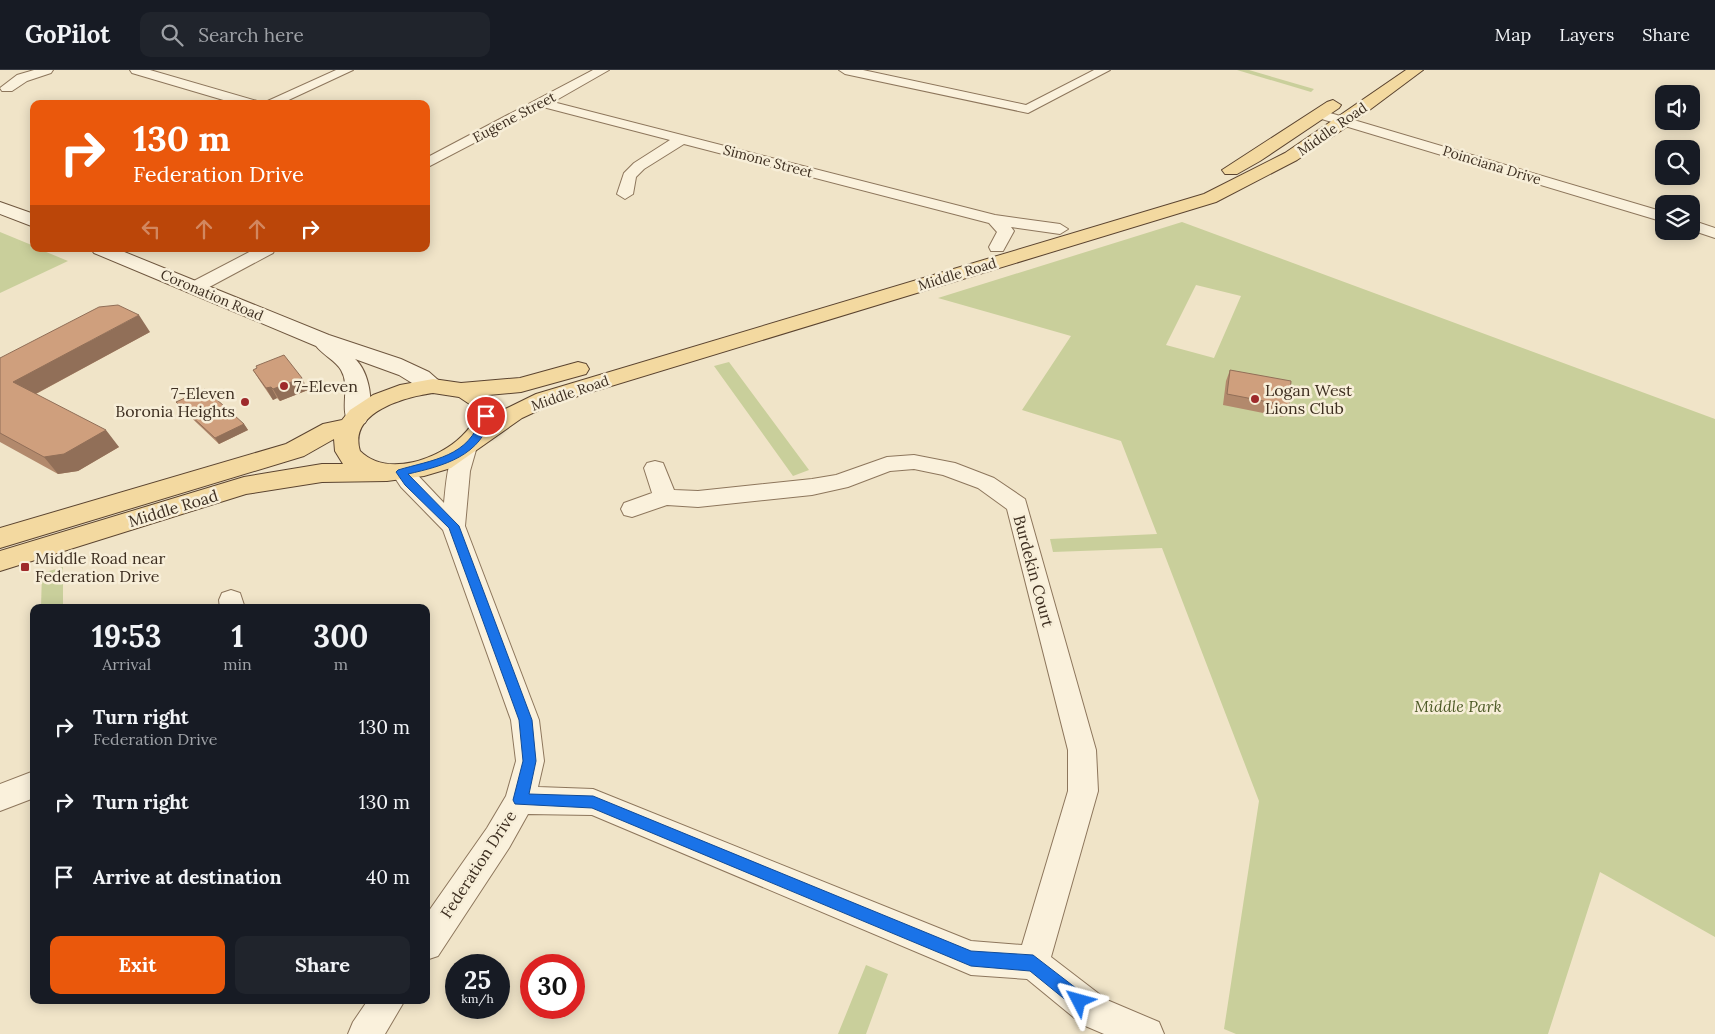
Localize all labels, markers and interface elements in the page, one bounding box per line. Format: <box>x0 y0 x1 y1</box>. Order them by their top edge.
search box <box>140 12 490 57</box>
text: GoPilot <box>25 19 110 50</box>
icon: search <box>158 21 186 49</box>
text: Search here <box>198 23 304 47</box>
text: Map <box>1495 23 1531 46</box>
text: Layers <box>1559 23 1614 46</box>
text: Share <box>1642 23 1690 46</box>
map controls <box>1655 85 1700 240</box>
button: sound <box>1655 85 1700 130</box>
street label: Eugene Street <box>469 87 559 146</box>
street label: Middle Road <box>1294 98 1370 160</box>
text: 130 m <box>133 116 230 161</box>
icon: right <box>50 120 115 185</box>
street label: Simone Street <box>721 140 815 182</box>
button: search <box>1655 140 1700 185</box>
street label: Poinciana Drive <box>1441 141 1544 189</box>
text: Federation Drive <box>133 160 304 188</box>
button: layers <box>1655 195 1700 240</box>
icon: left <box>137 215 165 243</box>
icon: ahead <box>190 215 218 243</box>
icon: ahead <box>243 215 271 243</box>
icon: right <box>296 215 324 243</box>
street label: Middle Road <box>916 254 998 294</box>
street label: Coronation Road <box>158 265 266 325</box>
street label: Middle Road <box>529 371 611 415</box>
place label: 7-Eleven <box>294 376 358 396</box>
marker: 7-Eleven <box>278 380 290 392</box>
place label: Logan West Lions Club <box>1265 380 1353 418</box>
place label: 7-Eleven Boronia Heights <box>115 383 235 421</box>
marker: Logan West Lions Club <box>1249 393 1261 405</box>
pin <box>465 395 507 437</box>
marker: 7-Eleven Boronia Heights <box>239 396 251 408</box>
icon: arrive <box>472 402 500 430</box>
street label: Middle Road <box>126 485 221 531</box>
street label: Burdekin Court <box>1009 513 1059 630</box>
place label: Middle Road near Federation Drive <box>35 548 165 586</box>
marker: Middle Road near Federation Drive <box>19 561 31 573</box>
text: 19:53 <box>92 617 162 655</box>
text: 1 <box>231 617 244 655</box>
text: 300 <box>313 617 368 655</box>
text: Arrival <box>102 654 151 674</box>
text: min <box>223 654 252 674</box>
text: m <box>334 654 348 674</box>
park label: Middle Park <box>1414 696 1502 716</box>
text: Turn right <box>93 705 189 729</box>
icon: right <box>50 713 78 741</box>
text: 130 m <box>359 715 410 739</box>
text: Federation Drive <box>93 729 217 749</box>
icon: right <box>50 788 78 816</box>
text: Turn right <box>93 790 189 814</box>
text: 130 m <box>359 790 410 814</box>
street label: Federation Drive <box>436 806 520 922</box>
icon: arrive <box>50 863 78 891</box>
text: Arrive at destination <box>93 865 282 889</box>
text: 40 m <box>366 865 410 889</box>
button: Exit <box>50 936 225 994</box>
button: Share <box>235 936 410 994</box>
speed limit sign: 30 <box>520 954 585 1019</box>
text: 25 <box>464 964 491 996</box>
position arrow <box>1052 974 1104 1026</box>
text: km/h <box>461 991 494 1006</box>

